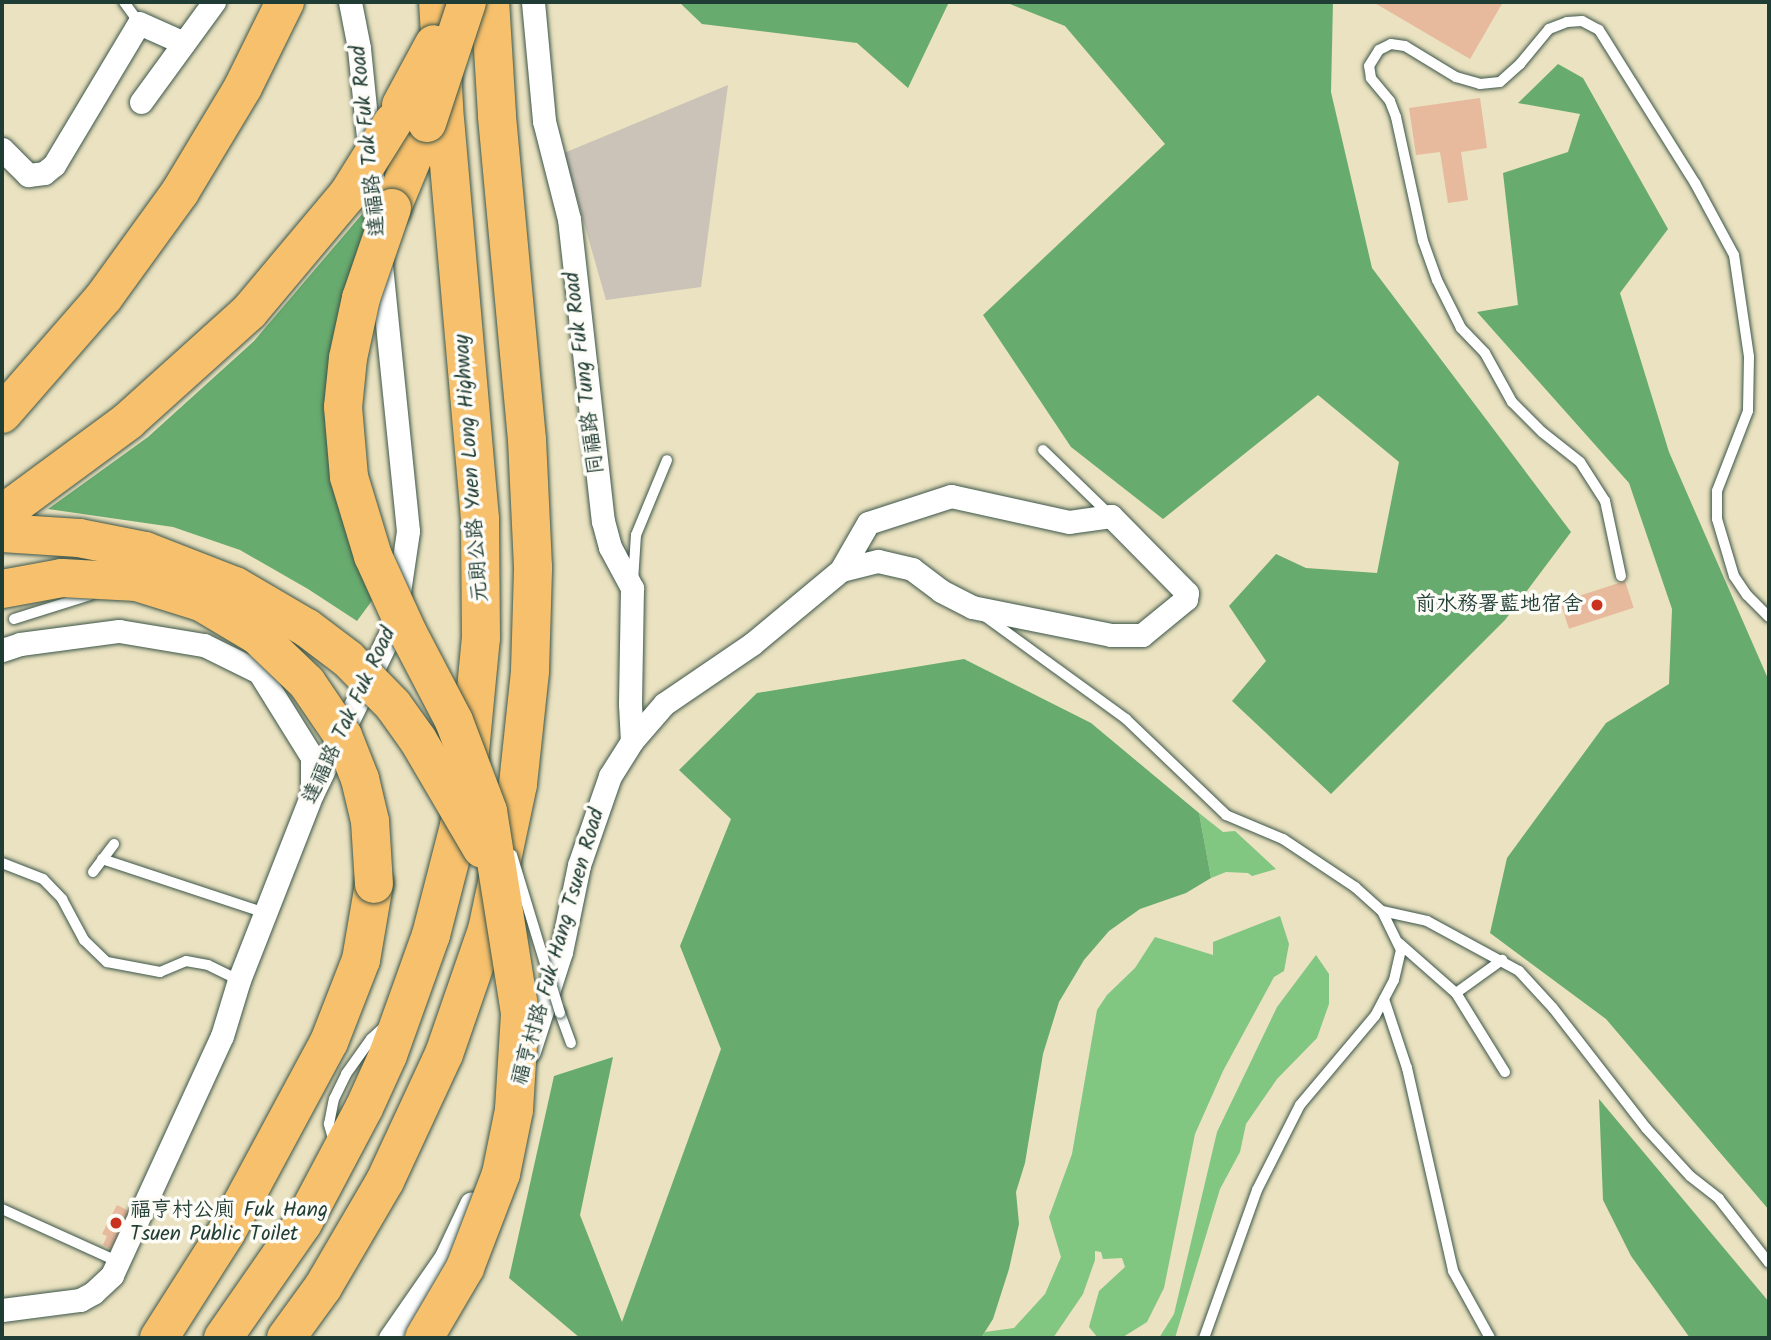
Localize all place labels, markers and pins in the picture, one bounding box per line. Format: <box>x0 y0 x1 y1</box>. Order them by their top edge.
place label: 前水務署藍地宿舍 <box>1415 592 1583 618</box>
marker: 前水務署藍地宿舍 <box>1589 597 1605 613</box>
place label: 福亨村公廁 Fuk Hang Tsuen Public Toilet <box>130 1198 328 1248</box>
marker: 福亨村公廁 Fuk Hang Tsuen Public Toilet <box>108 1215 124 1231</box>

